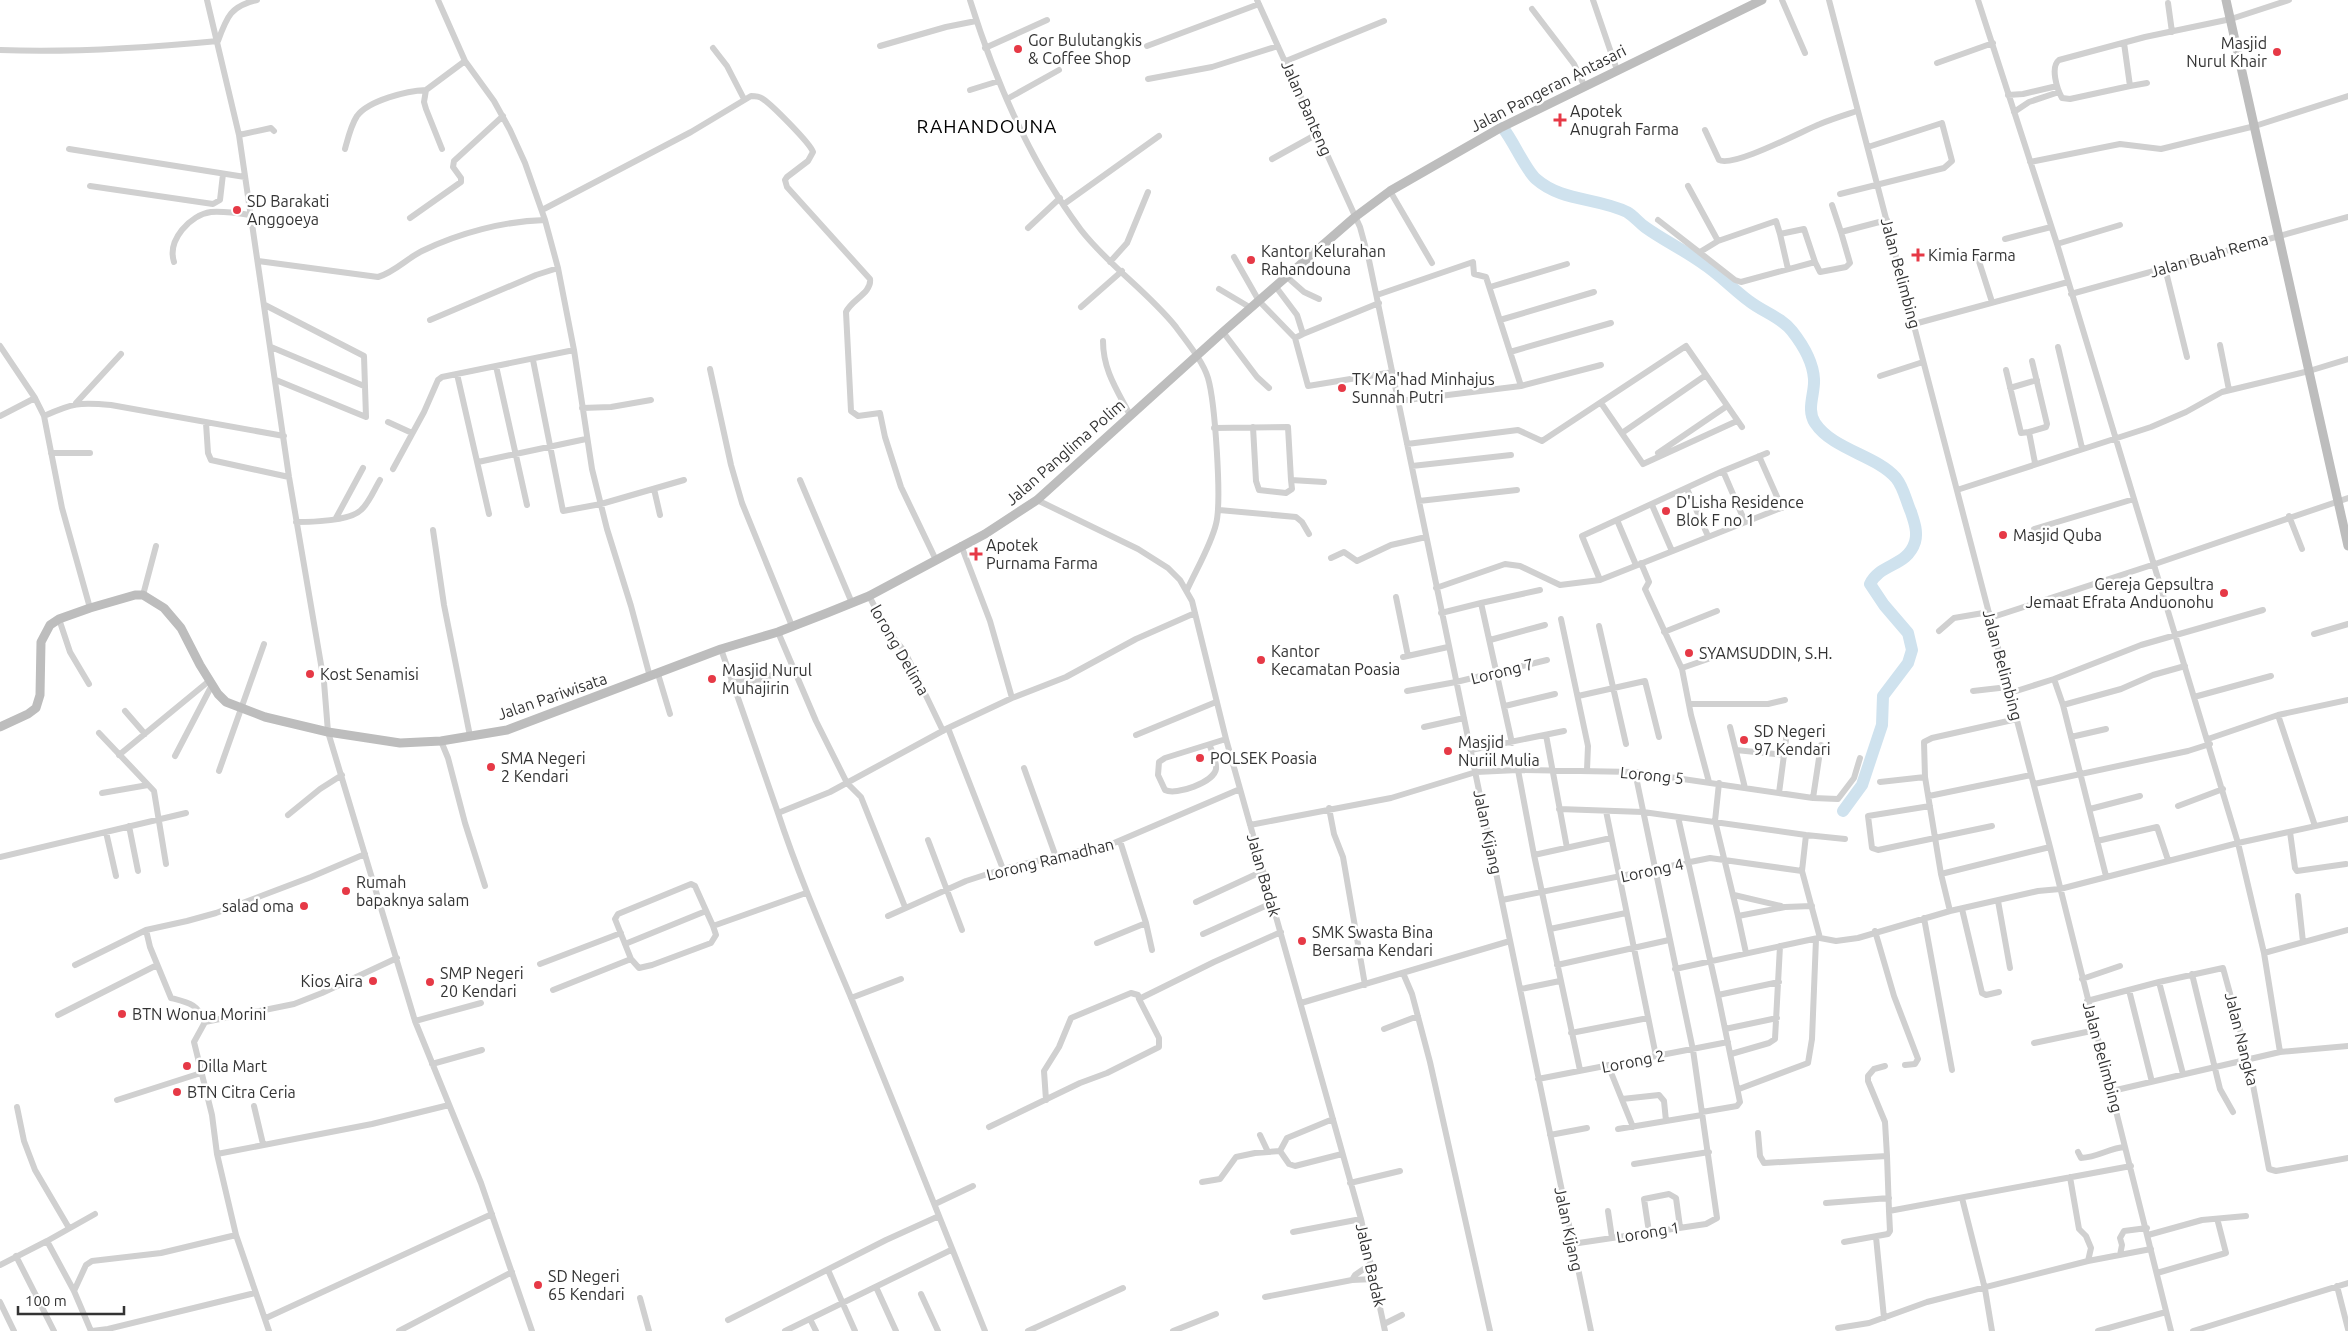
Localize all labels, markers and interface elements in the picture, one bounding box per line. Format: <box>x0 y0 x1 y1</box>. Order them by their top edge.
place label: Gor Bulutangkis & Coffee Shop <box>1028 31 1142 67</box>
place label: Masjid Nurul Khair <box>2186 34 2267 70</box>
street label: Jalan Pangeran Antasari <box>1467 41 1629 135</box>
marker: Gor Bulutangkis & Coffee Shop <box>1012 43 1024 55</box>
marker: Masjid Nurul Khair <box>2271 46 2283 58</box>
street label: Jalan Banteng <box>1278 58 1336 158</box>
place label: Apotek Anugrah Farma <box>1570 102 1679 138</box>
marker: Apotek Anugrah Farma <box>1554 114 1566 126</box>
district label: RAHANDOUNA <box>917 115 1057 137</box>
place label: SD Barakati Anggoeya <box>247 192 329 228</box>
marker: SD Barakati Anggoeya <box>231 204 243 216</box>
street label: Jalan Belimbing <box>1878 216 1924 330</box>
street label: Jalan Buah Rema <box>2148 229 2270 281</box>
place label: Kantor Kelurahan Rahandouna <box>1261 242 1386 278</box>
place label: Kimia Farma <box>1928 246 2016 264</box>
marker: Kimia Farma <box>1912 249 1924 261</box>
marker: Kantor Kelurahan Rahandouna <box>1245 254 1257 266</box>
place label: TK Ma'had Minhajus Sunnah Putri <box>1352 370 1495 406</box>
marker: TK Ma'had Minhajus Sunnah Putri <box>1336 382 1348 394</box>
street label: Jalan Panglima Polim <box>1002 395 1128 509</box>
place label: D'Lisha Residence Blok F no 1 <box>1676 493 1804 529</box>
marker: D'Lisha Residence Blok F no 1 <box>1660 505 1672 517</box>
place label: Masjid Quba <box>2013 526 2102 544</box>
marker: Masjid Quba <box>1997 529 2009 541</box>
place label: Apotek Purnama Farma <box>986 536 1098 572</box>
marker: Apotek Purnama Farma <box>970 548 982 560</box>
place label: Gereja Gepsultra Jemaat Efrata Anduonohu <box>2025 575 2214 611</box>
marker: Gereja Gepsultra Jemaat Efrata Anduonohu <box>2218 587 2230 599</box>
street label: lorong Delima <box>867 602 933 698</box>
street label: Jalan Belimbing <box>1980 608 2026 722</box>
place label: Kantor Kecamatan Poasia <box>1271 642 1400 678</box>
place label: SYAMSUDDIN, S.H. <box>1699 644 1832 662</box>
marker: SYAMSUDDIN, S.H. <box>1683 647 1695 659</box>
marker: Kantor Kecamatan Poasia <box>1255 654 1267 666</box>
street label: Lorong 7 <box>1469 655 1535 687</box>
place label: Masjid Nurul Muhajirin <box>722 661 812 697</box>
place label: Kost Senamisi <box>320 665 419 683</box>
marker: Kost Senamisi <box>304 668 316 680</box>
street label: Jalan Pariwisata <box>495 669 609 723</box>
marker: Masjid Nurul Muhajirin <box>706 673 718 685</box>
place label: SD Negeri 97 Kendari <box>1754 722 1831 758</box>
place label: Masjid Nuriil Mulia <box>1458 733 1540 769</box>
marker: SD Negeri 97 Kendari <box>1738 734 1750 746</box>
marker: Masjid Nuriil Mulia <box>1442 745 1454 757</box>
place label: SMA Negeri 2 Kendari <box>501 749 586 785</box>
place label: POLSEK Poasia <box>1210 749 1317 767</box>
marker: POLSEK Poasia <box>1194 752 1206 764</box>
marker: SMA Negeri 2 Kendari <box>485 761 497 773</box>
street label: Lorong 5 <box>1619 763 1685 787</box>
street label: Jalan Kijang <box>1470 788 1506 876</box>
street label: Jalan Badak <box>1244 831 1284 919</box>
street label: Lorong Ramadhan <box>984 834 1116 884</box>
street label: Lorong 4 <box>1619 855 1685 885</box>
place label: Rumah bapaknya salam <box>356 873 469 909</box>
marker: Rumah bapaknya salam <box>340 885 352 897</box>
place label: salad oma <box>222 897 294 915</box>
marker: salad oma <box>298 900 310 912</box>
place label: SMK Swasta Bina Bersama Kendari <box>1312 923 1433 959</box>
marker: SMK Swasta Bina Bersama Kendari <box>1296 935 1308 947</box>
place label: SMP Negeri 20 Kendari <box>440 964 524 1000</box>
place label: Kios Aira <box>301 972 363 990</box>
marker: Kios Aira <box>367 975 379 987</box>
marker: SMP Negeri 20 Kendari <box>424 976 436 988</box>
street label: Jalan Nangka <box>2222 990 2262 1088</box>
street label: Jalan Belimbing <box>2080 1000 2126 1114</box>
place label: BTN Wonua Morini <box>132 1005 266 1023</box>
marker: BTN Wonua Morini <box>116 1008 128 1020</box>
street label: Lorong 2 <box>1600 1046 1666 1076</box>
place label: Dilla Mart <box>197 1057 268 1075</box>
marker: Dilla Mart <box>181 1060 193 1072</box>
place label: BTN Citra Ceria <box>187 1083 296 1101</box>
marker: BTN Citra Ceria <box>171 1086 183 1098</box>
street label: Jalan Kijang <box>1551 1185 1587 1273</box>
street label: Lorong 1 <box>1615 1218 1681 1246</box>
street label: Jalan Badak <box>1353 1221 1389 1309</box>
place label: SD Negeri 65 Kendari <box>548 1267 625 1303</box>
marker: SD Negeri 65 Kendari <box>532 1279 544 1291</box>
scale bar <box>18 1284 124 1316</box>
text: 100 m <box>25 1292 67 1309</box>

